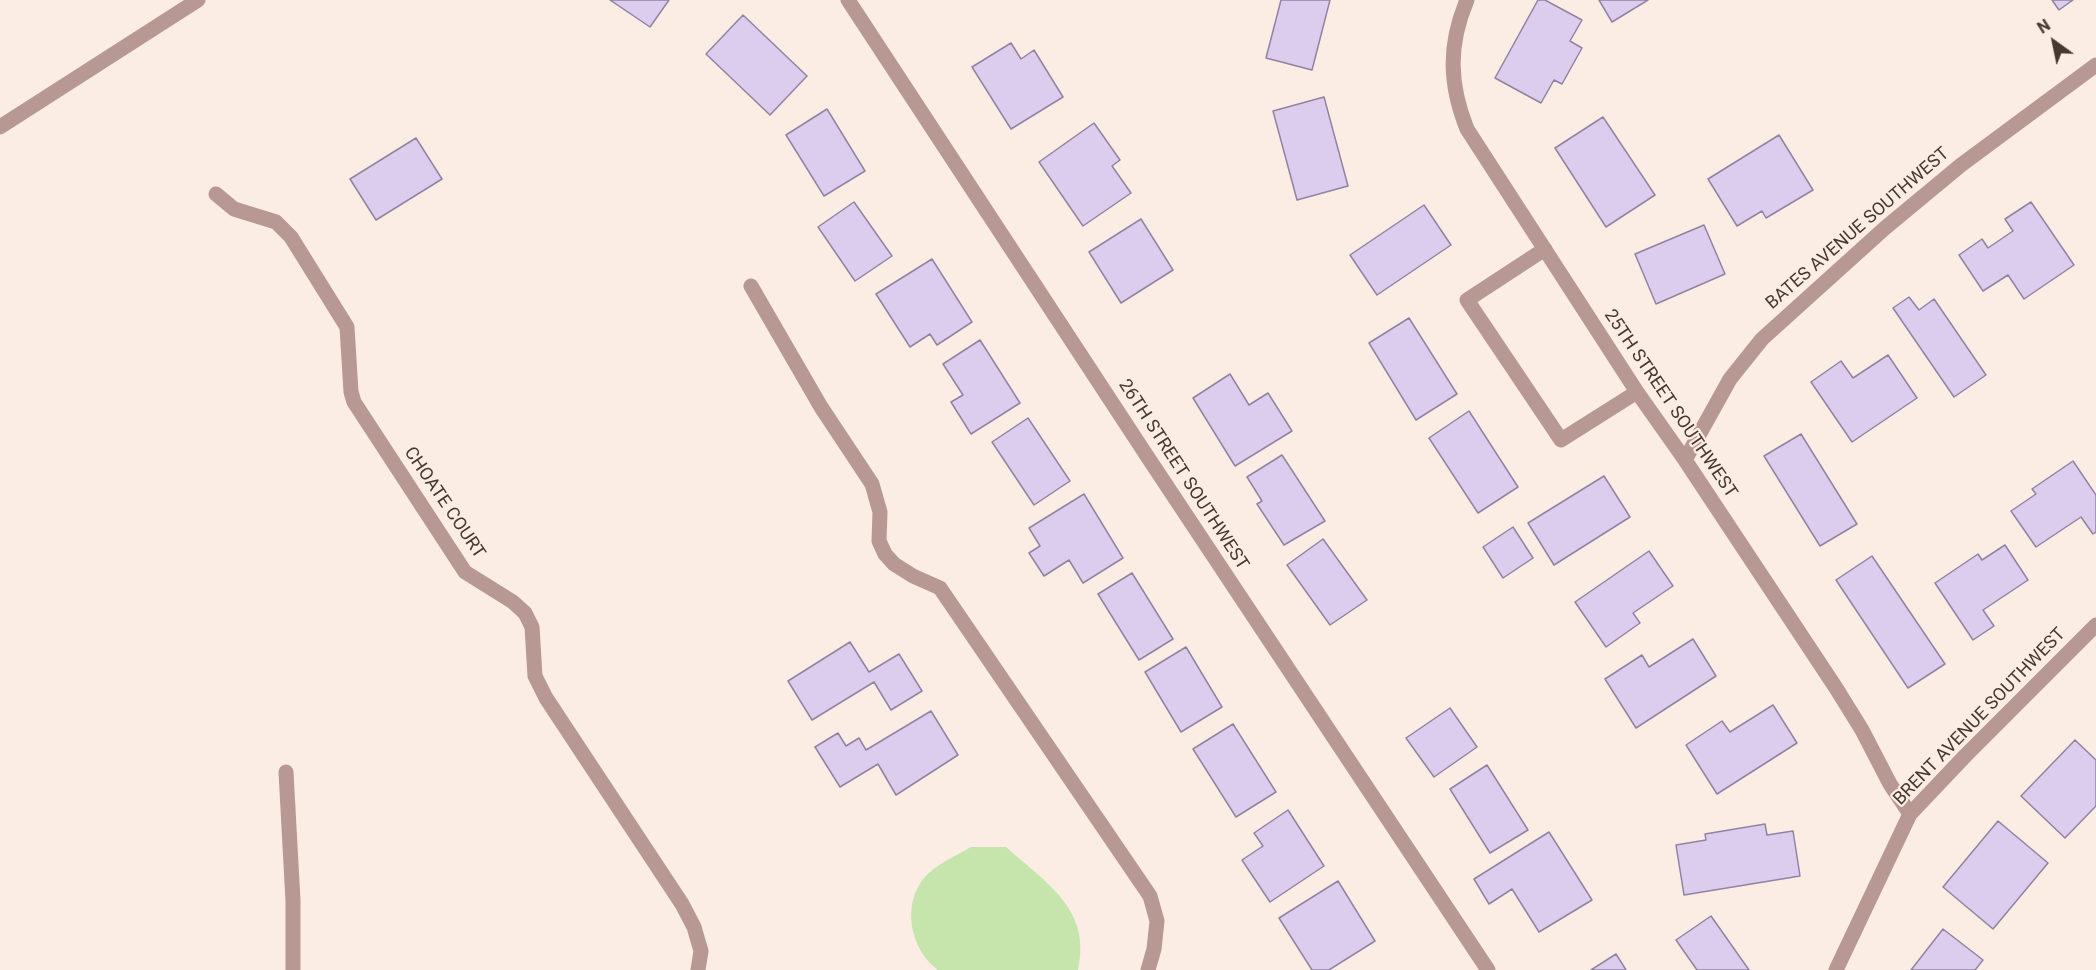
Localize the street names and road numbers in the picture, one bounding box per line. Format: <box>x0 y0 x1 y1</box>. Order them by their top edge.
street label: BATES AVENUE SOUTHWEST <box>1762 144 1954 314</box>
street label: 25TH STREET SOUTHWEST <box>1599 306 1741 502</box>
street label: 26TH STREET SOUTHWEST <box>1113 376 1253 574</box>
street label: CHOATE COURT <box>399 443 489 563</box>
street label: BRENT AVENUE SOUTHWEST <box>1890 624 2070 810</box>

